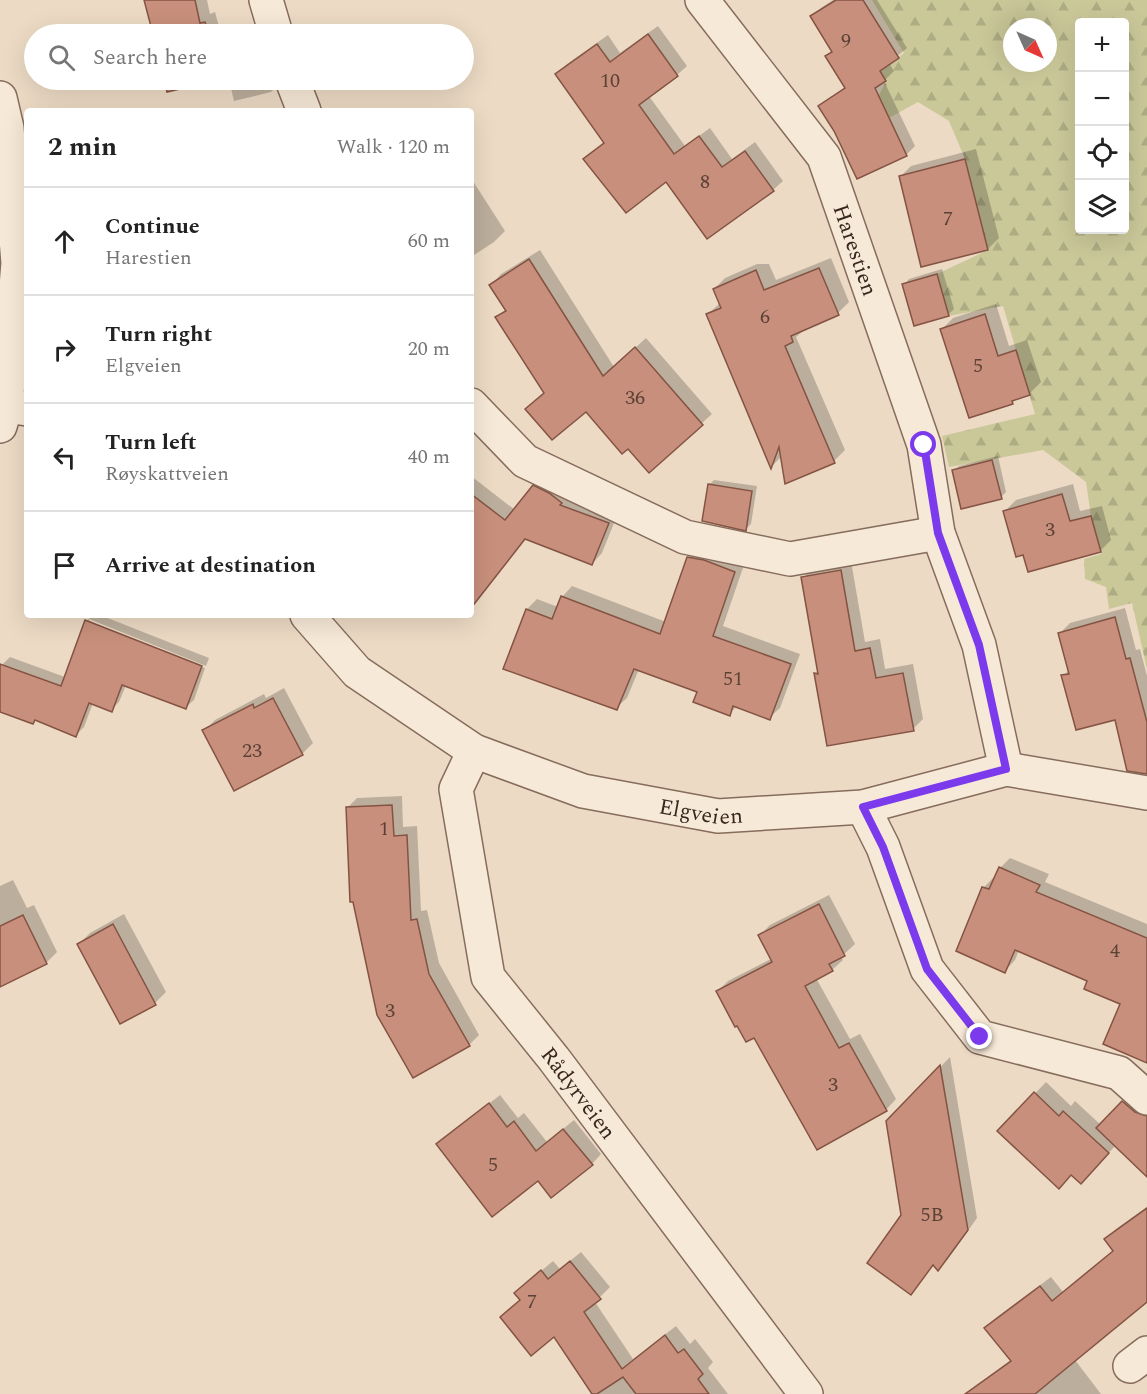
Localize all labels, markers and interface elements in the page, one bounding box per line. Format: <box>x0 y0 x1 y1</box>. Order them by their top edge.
north arrow <box>1003 18 1057 72</box>
map controls <box>1075 18 1129 234</box>
button: + <box>1075 18 1129 72</box>
search box <box>24 24 474 90</box>
house number: 9 <box>841 26 851 56</box>
icon: search <box>45 41 78 74</box>
text: Search here <box>93 41 207 74</box>
house number: 10 <box>600 66 620 96</box>
button: − <box>1075 72 1129 126</box>
button: locate <box>1075 126 1129 180</box>
text: 2 min <box>48 127 117 167</box>
text: Walk · 120 m <box>337 132 450 162</box>
house number: 8 <box>700 167 710 197</box>
button: layers <box>1075 180 1129 234</box>
street label: Harestien <box>824 200 886 301</box>
house number: 7 <box>943 204 953 234</box>
text: Continue <box>105 210 200 243</box>
icon: ahead <box>48 225 81 258</box>
text: 60 m <box>408 226 450 256</box>
text: Harestien <box>105 243 192 273</box>
house number: 6 <box>760 302 770 332</box>
text: Turn right <box>105 318 212 351</box>
icon: right <box>48 333 81 366</box>
text: 20 m <box>408 334 450 364</box>
text: Elgveien <box>105 351 182 381</box>
house number: 5 <box>973 351 983 381</box>
house number: 36 <box>625 383 645 413</box>
text: Turn left <box>105 426 197 459</box>
route start <box>910 431 936 457</box>
icon: left <box>48 441 81 474</box>
text: 40 m <box>408 442 450 472</box>
text: Røyskattveien <box>105 459 229 489</box>
house number: 3 <box>1045 515 1055 545</box>
icon: arrive <box>48 549 81 582</box>
text: Arrive at destination <box>105 549 316 582</box>
house number: 51 <box>723 664 743 694</box>
house number: 23 <box>242 736 262 766</box>
street label: Elgveien <box>656 790 744 834</box>
house number: 1 <box>379 814 389 844</box>
house number: 4 <box>1110 936 1120 966</box>
house number: 3 <box>385 996 395 1026</box>
route end <box>966 1023 992 1049</box>
street label: Rådyrveien <box>532 1040 624 1147</box>
house number: 3 <box>828 1070 838 1100</box>
house number: 5 <box>488 1150 498 1180</box>
house number: 5B <box>920 1200 944 1230</box>
house number: 7 <box>527 1287 537 1317</box>

